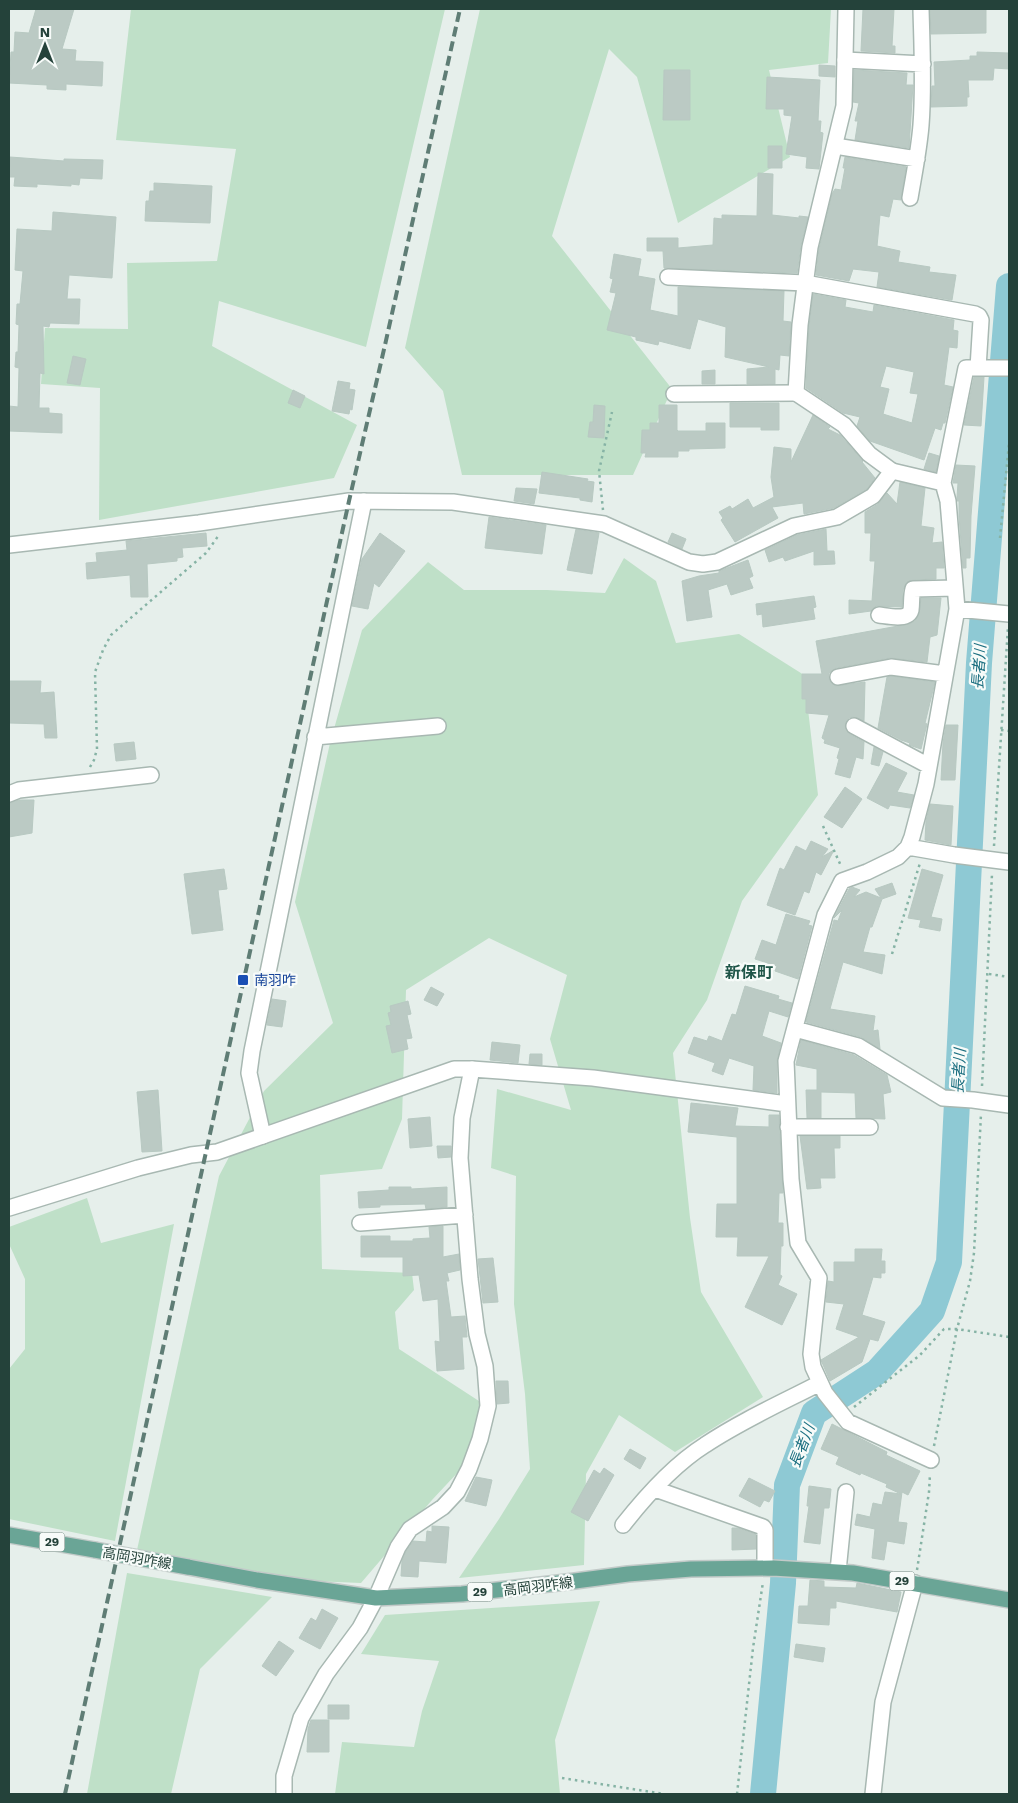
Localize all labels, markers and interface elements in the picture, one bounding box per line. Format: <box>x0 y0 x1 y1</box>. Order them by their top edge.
north arrow <box>20 20 70 70</box>
text: N <box>40 24 50 40</box>
water label: 長者川 <box>968 642 990 690</box>
district label: 新保町 <box>725 963 773 982</box>
place label: 南羽咋 <box>254 972 296 988</box>
marker: 南羽咋 <box>236 973 250 987</box>
water label: 長者川 <box>949 1046 969 1094</box>
water label: 長者川 <box>786 1420 819 1470</box>
road number: 29 <box>40 1532 64 1551</box>
street label: 高岡羽咋線 <box>101 1544 173 1572</box>
road number: 29 <box>890 1572 914 1590</box>
street label: 高岡羽咋線 <box>502 1574 574 1598</box>
road number: 29 <box>468 1582 492 1601</box>

